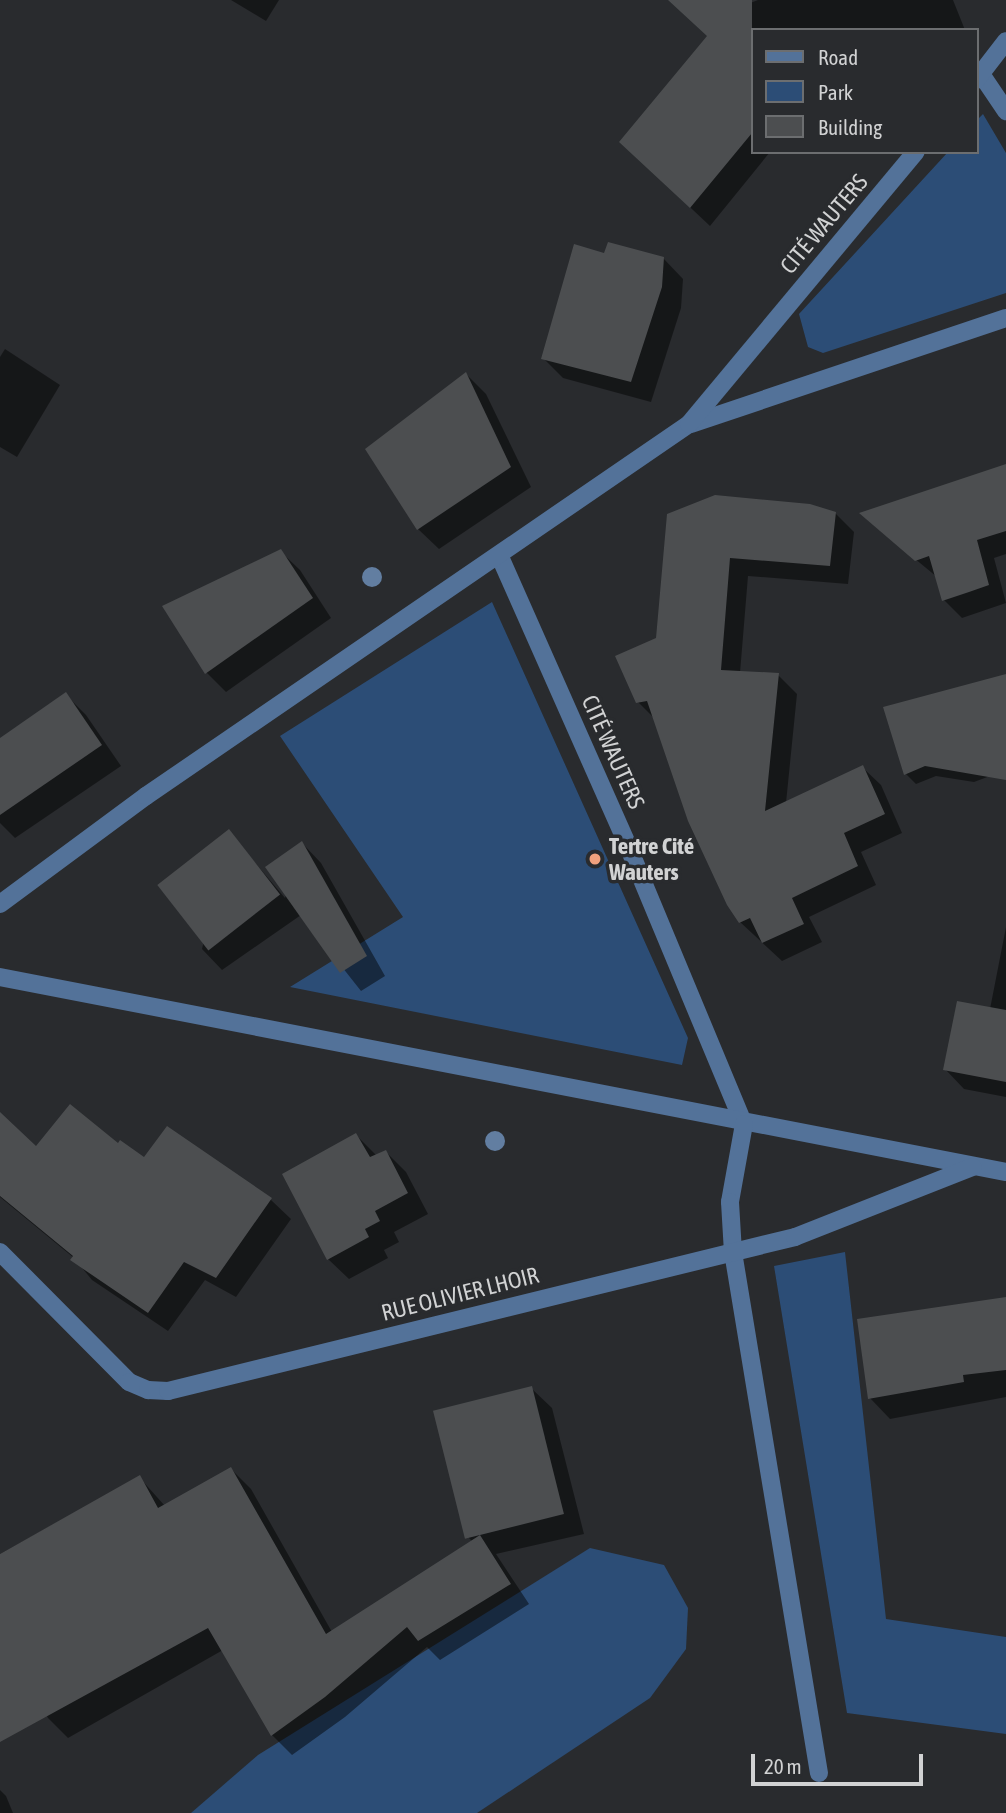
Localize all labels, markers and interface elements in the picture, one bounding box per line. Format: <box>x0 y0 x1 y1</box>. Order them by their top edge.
legend <box>750 28 978 154</box>
text: Road <box>818 45 858 69</box>
text: Park <box>818 80 853 104</box>
text: Building <box>818 115 882 139</box>
street label: CITÉ WAUTERS <box>774 169 874 279</box>
street label: CITÉ WAUTERS <box>576 691 650 813</box>
place label: Tertre Cité Wauters <box>609 832 694 886</box>
marker: Tertre Cité Wauters <box>587 851 603 867</box>
street label: RUE OLIVIER LHOIR <box>379 1261 541 1327</box>
scale bar <box>754 1740 926 1784</box>
text: 20 m <box>764 1754 802 1778</box>

